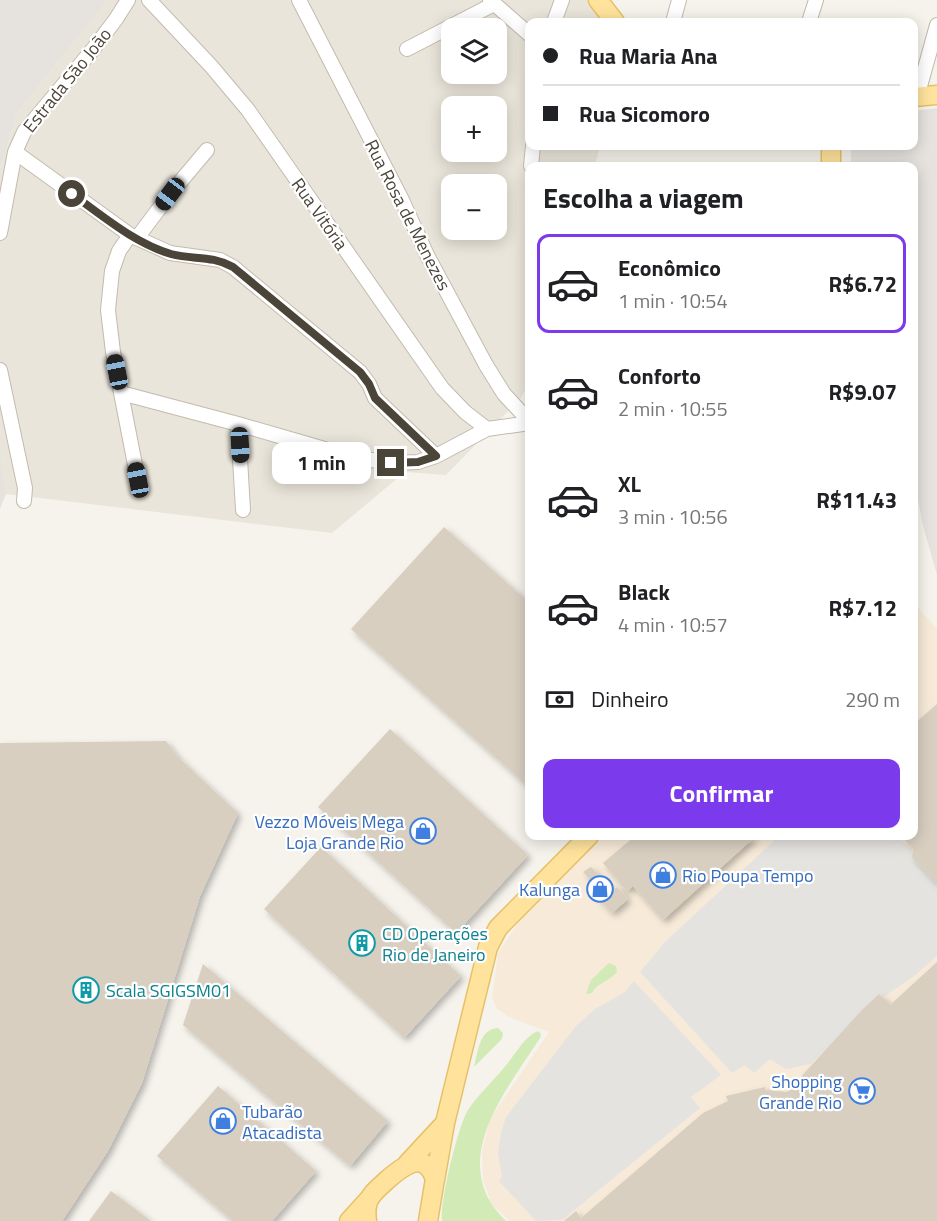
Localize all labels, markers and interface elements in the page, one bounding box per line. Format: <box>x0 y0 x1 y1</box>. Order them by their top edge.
map controls <box>441 18 507 240</box>
button: layers <box>441 18 507 84</box>
street label: Estrada São João <box>16 22 118 138</box>
text: Rua Maria Ana <box>579 39 718 73</box>
button: + <box>441 96 507 162</box>
text: Rua Sicomoro <box>579 97 710 131</box>
street label: Rua Rosa de Menezes <box>358 135 458 295</box>
street label: Rua Vitória <box>285 172 355 256</box>
car <box>152 174 188 214</box>
button: − <box>441 174 507 240</box>
text: Escolha a viagem <box>543 177 744 218</box>
route start <box>58 180 85 207</box>
text: Econômico <box>618 251 721 285</box>
icon: car <box>546 257 600 311</box>
text: R$6.72 <box>828 267 897 301</box>
text: 1 min · 10:54 <box>618 285 728 316</box>
car <box>105 353 129 391</box>
text: Conforto <box>618 359 701 393</box>
icon: car <box>546 365 600 419</box>
text: R$9.07 <box>828 375 897 409</box>
text: 2 min · 10:55 <box>618 393 728 424</box>
car <box>230 427 250 463</box>
callout: 1 min <box>271 442 370 484</box>
text: 1 min <box>297 447 346 478</box>
route end <box>377 449 404 476</box>
car <box>126 461 150 499</box>
text: XL <box>618 467 641 501</box>
icon: car <box>546 473 600 527</box>
text: R$11.43 <box>816 483 897 517</box>
text: 3 min · 10:56 <box>618 501 728 532</box>
text: Black <box>618 575 670 609</box>
icon: car <box>546 581 600 635</box>
text: R$7.12 <box>828 591 897 625</box>
text: 4 min · 10:57 <box>618 609 728 640</box>
text: Dinheiro <box>591 682 669 716</box>
icon: cash <box>543 683 576 716</box>
text: 290 m <box>845 684 900 715</box>
button: Confirmar <box>543 759 900 828</box>
place label: Vezzo Móveis Mega Loja Grande Rio <box>255 808 404 856</box>
shop icon: Vezzo Móveis Mega Loja Grande Rio <box>408 816 438 846</box>
shop icon: Rio Poupa Tempo <box>648 860 678 890</box>
place label: Rio Poupa Tempo <box>682 862 814 889</box>
shop icon: Kalunga <box>585 874 615 904</box>
place label: Kalunga <box>519 876 580 903</box>
place label: CD Operações Rio de Janeiro <box>382 920 488 968</box>
building icon: CD Operações Rio de Janeiro <box>347 928 377 958</box>
building icon: Scala SGIGSM01 <box>71 975 101 1005</box>
place label: Scala SGIGSM01 <box>106 977 231 1004</box>
place label: Shopping Grande Rio <box>759 1068 842 1116</box>
supermarket icon: Shopping Grande Rio <box>847 1076 877 1106</box>
place label: Tubarão Atacadista <box>242 1098 322 1146</box>
shop icon: Tubarão Atacadista <box>208 1106 238 1136</box>

